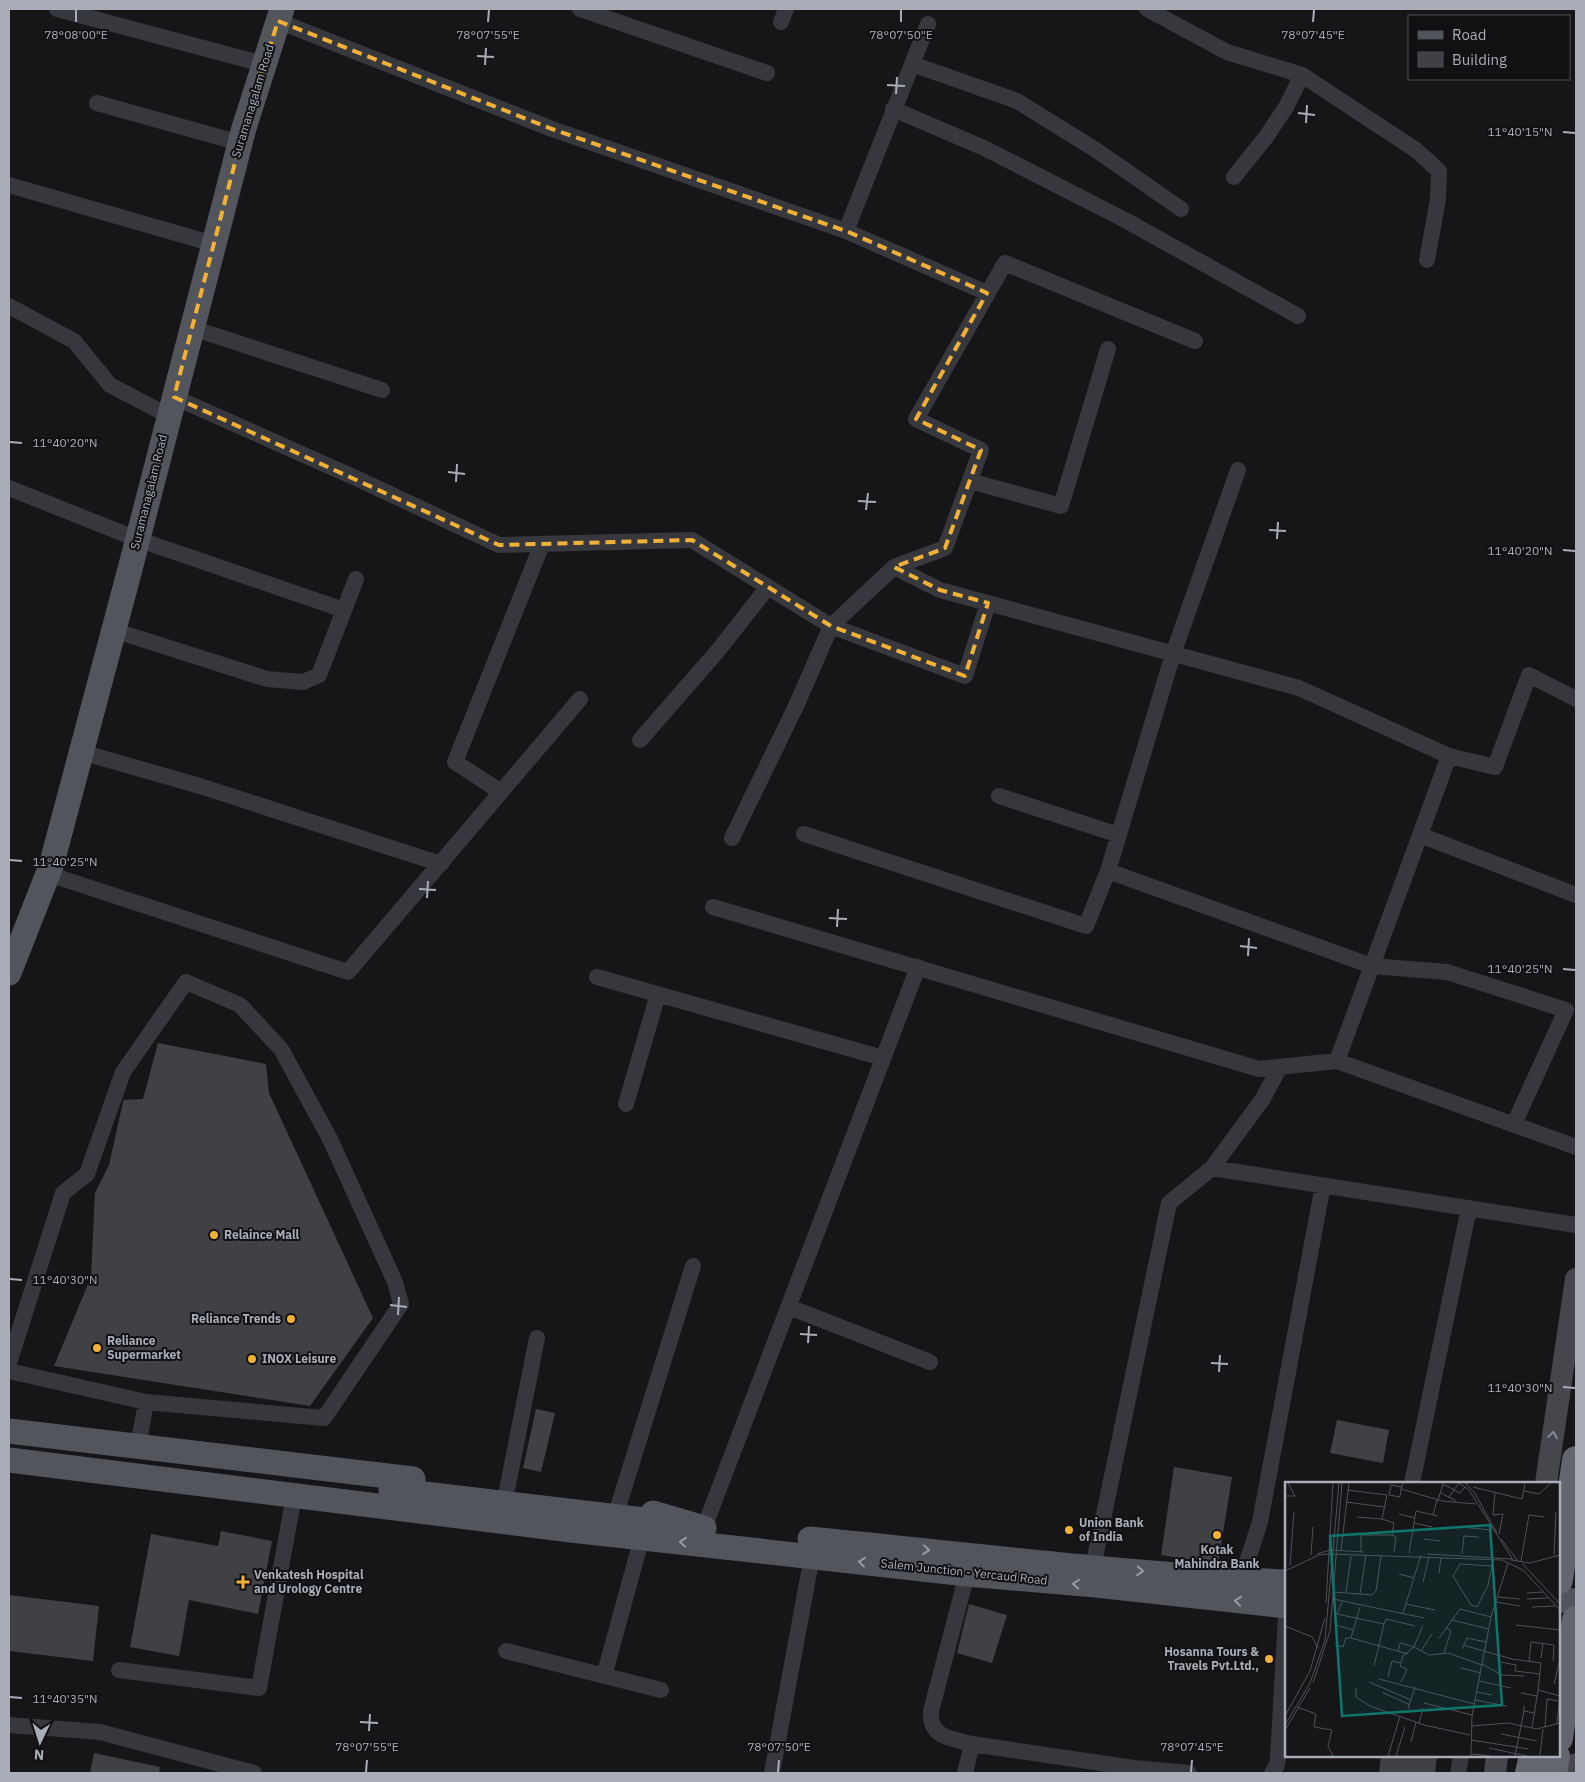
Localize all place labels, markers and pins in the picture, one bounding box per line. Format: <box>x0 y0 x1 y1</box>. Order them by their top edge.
place label: Relaince Mall <box>224 1227 300 1242</box>
marker: Relaince Mall <box>208 1229 220 1241</box>
place label: Reliance Trends <box>191 1311 281 1326</box>
marker: Reliance Trends <box>285 1313 297 1325</box>
place label: Reliance Supermarket <box>107 1333 181 1362</box>
marker: Reliance Supermarket <box>91 1342 103 1354</box>
place label: INOX Leisure <box>262 1351 336 1366</box>
marker: INOX Leisure <box>246 1353 258 1365</box>
place label: Union Bank of India <box>1079 1515 1144 1544</box>
marker: Union Bank of India <box>1063 1524 1075 1536</box>
marker: Kotak Mahindra Bank <box>1211 1529 1223 1541</box>
place label: Kotak Mahindra Bank <box>1175 1542 1260 1571</box>
place label: Venkatesh Hospital and Urology Centre <box>254 1567 364 1596</box>
marker: Venkatesh Hospital and Urology Centre <box>236 1575 250 1589</box>
place label: Hosanna Tours & Travels Pvt.Ltd., <box>1164 1644 1259 1673</box>
marker: Hosanna Tours & Travels Pvt.Ltd., <box>1263 1653 1275 1665</box>

